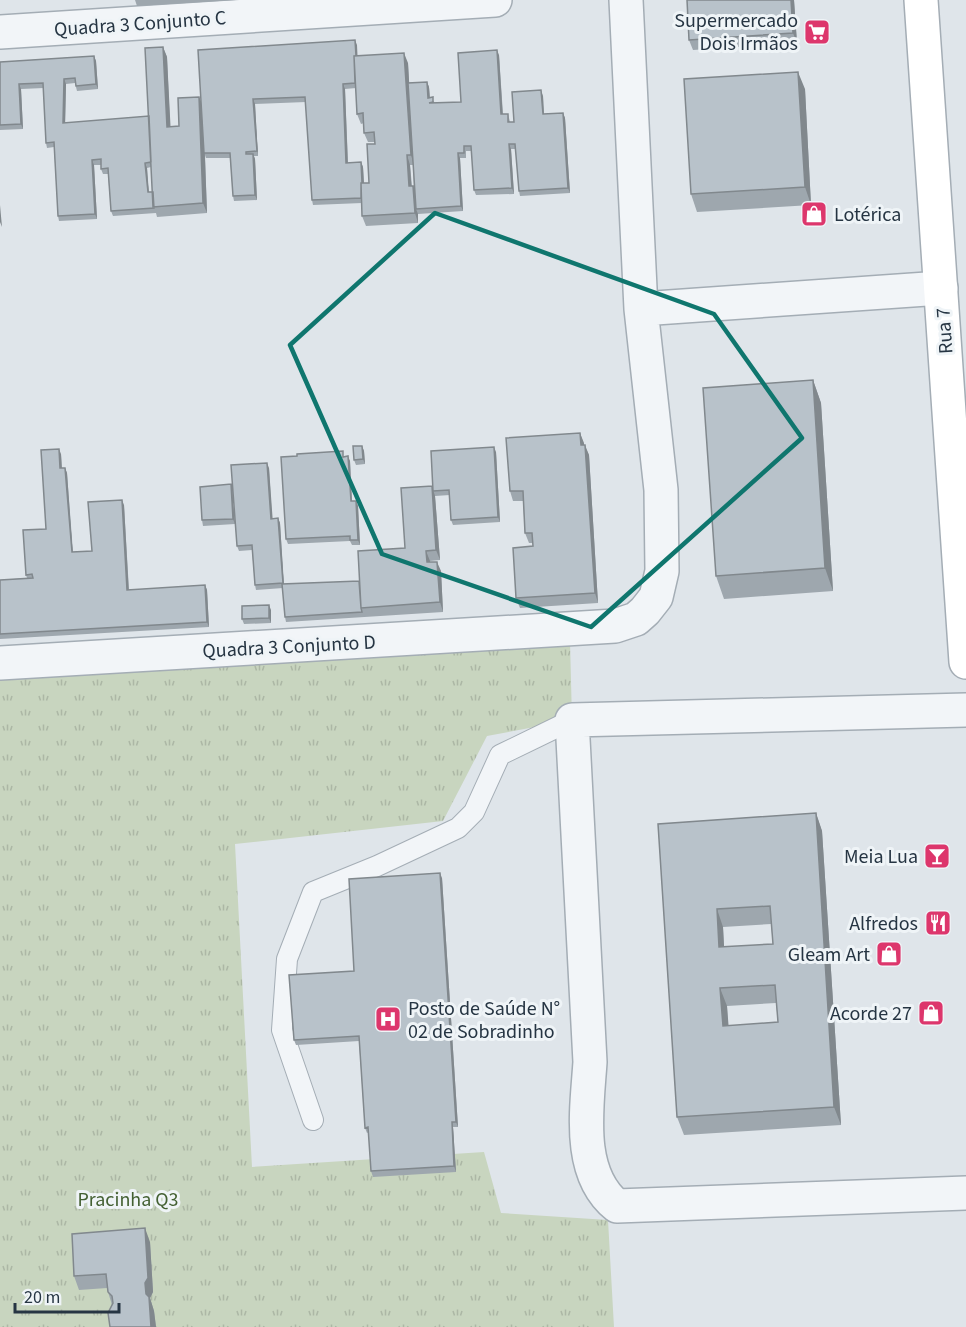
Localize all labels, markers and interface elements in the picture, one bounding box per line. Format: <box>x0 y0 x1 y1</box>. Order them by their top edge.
street label: Quadra 3 Conjunto C <box>53 4 227 44</box>
place label: Supermercado Dois Irmãos <box>674 7 798 58</box>
supermarket icon: Supermercado Dois Irmãos <box>802 17 832 47</box>
shop icon: Lotérica <box>799 199 829 229</box>
place label: Lotérica <box>834 201 901 229</box>
street label: Rua 7 <box>929 307 961 355</box>
street label: Quadra 3 Conjunto D <box>202 628 376 666</box>
bar icon: Meia Lua <box>922 841 952 871</box>
place label: Meia Lua <box>844 843 918 871</box>
restaurant icon: Alfredos <box>923 908 953 938</box>
place label: Alfredos <box>849 910 918 938</box>
shop icon: Gleam Art <box>874 939 904 969</box>
place label: Gleam Art <box>788 941 870 969</box>
place label: Posto de Saúde N° 02 de Sobradinho <box>408 995 560 1046</box>
shop icon: Acorde 27 <box>916 998 946 1028</box>
place label: Acorde 27 <box>830 1000 912 1028</box>
hospital icon: Posto de Saúde N° 02 de Sobradinho <box>373 1004 403 1034</box>
park label: Pracinha Q3 <box>77 1186 179 1214</box>
scale bar <box>15 1276 118 1314</box>
text: 20 m <box>24 1285 60 1310</box>

